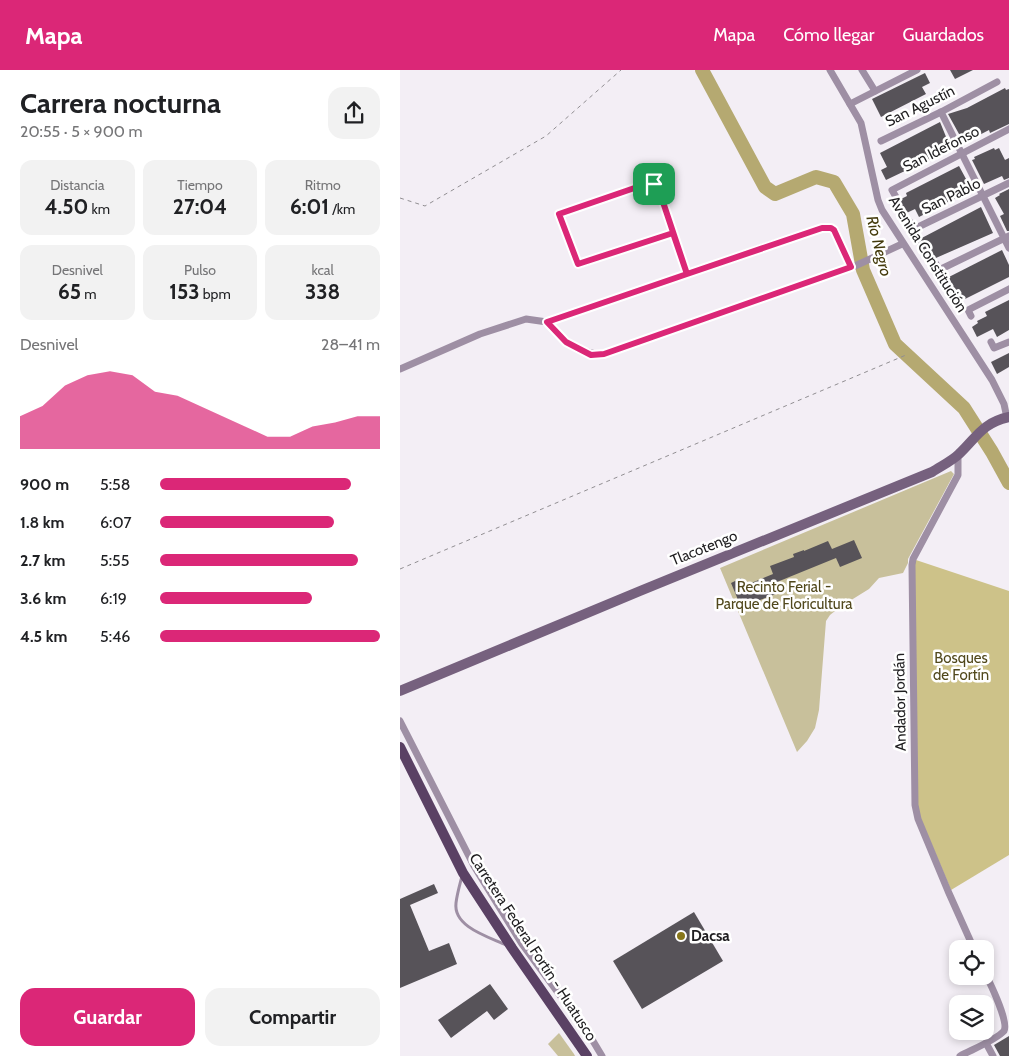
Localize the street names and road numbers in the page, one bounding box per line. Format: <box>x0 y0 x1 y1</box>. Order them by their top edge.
street label: San Agustín <box>882 81 958 131</box>
street label: San Idefonso <box>900 122 982 176</box>
street label: San Pablo <box>919 174 983 218</box>
street label: Avenida Constitución <box>885 193 971 315</box>
street label: Tlacotengo <box>668 526 740 570</box>
street label: Andador Jordán <box>890 653 910 751</box>
street label: Carretera Federal Fortín - Huatusco <box>465 850 601 1044</box>

